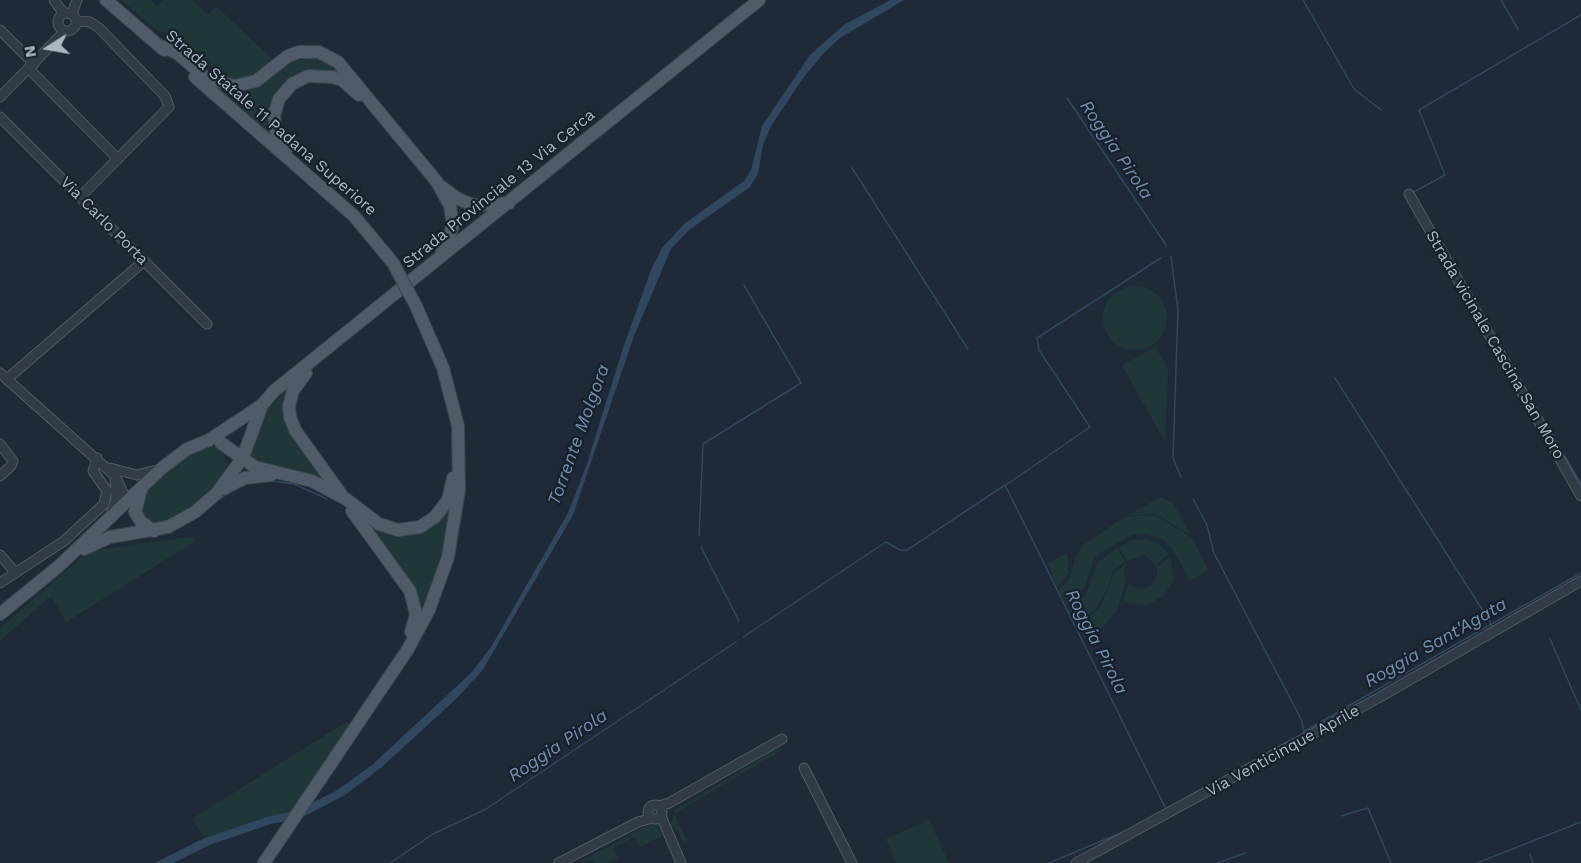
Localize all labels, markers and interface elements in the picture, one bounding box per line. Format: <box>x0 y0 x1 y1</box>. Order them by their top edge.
north arrow <box>18 18 78 78</box>
street label: Strada Statale 11 Padana Superiore <box>162 26 380 220</box>
text: N <box>19 44 40 59</box>
water label: Roggia Pirola <box>1075 96 1157 204</box>
street label: Strada Provinciale 13 Via Cerca <box>399 106 599 272</box>
street label: Via Carlo Porta <box>56 173 152 269</box>
street label: Strada vicinale Cascina San Moro <box>1421 227 1569 463</box>
water label: Torrente Molgora <box>543 362 615 508</box>
water label: Roggia Pirola <box>1060 586 1132 698</box>
water label: Roggia Sant'Agata <box>1361 594 1511 692</box>
street label: Via Venticinque Aprile <box>1203 701 1363 801</box>
water label: Roggia Pirola <box>504 705 612 787</box>

